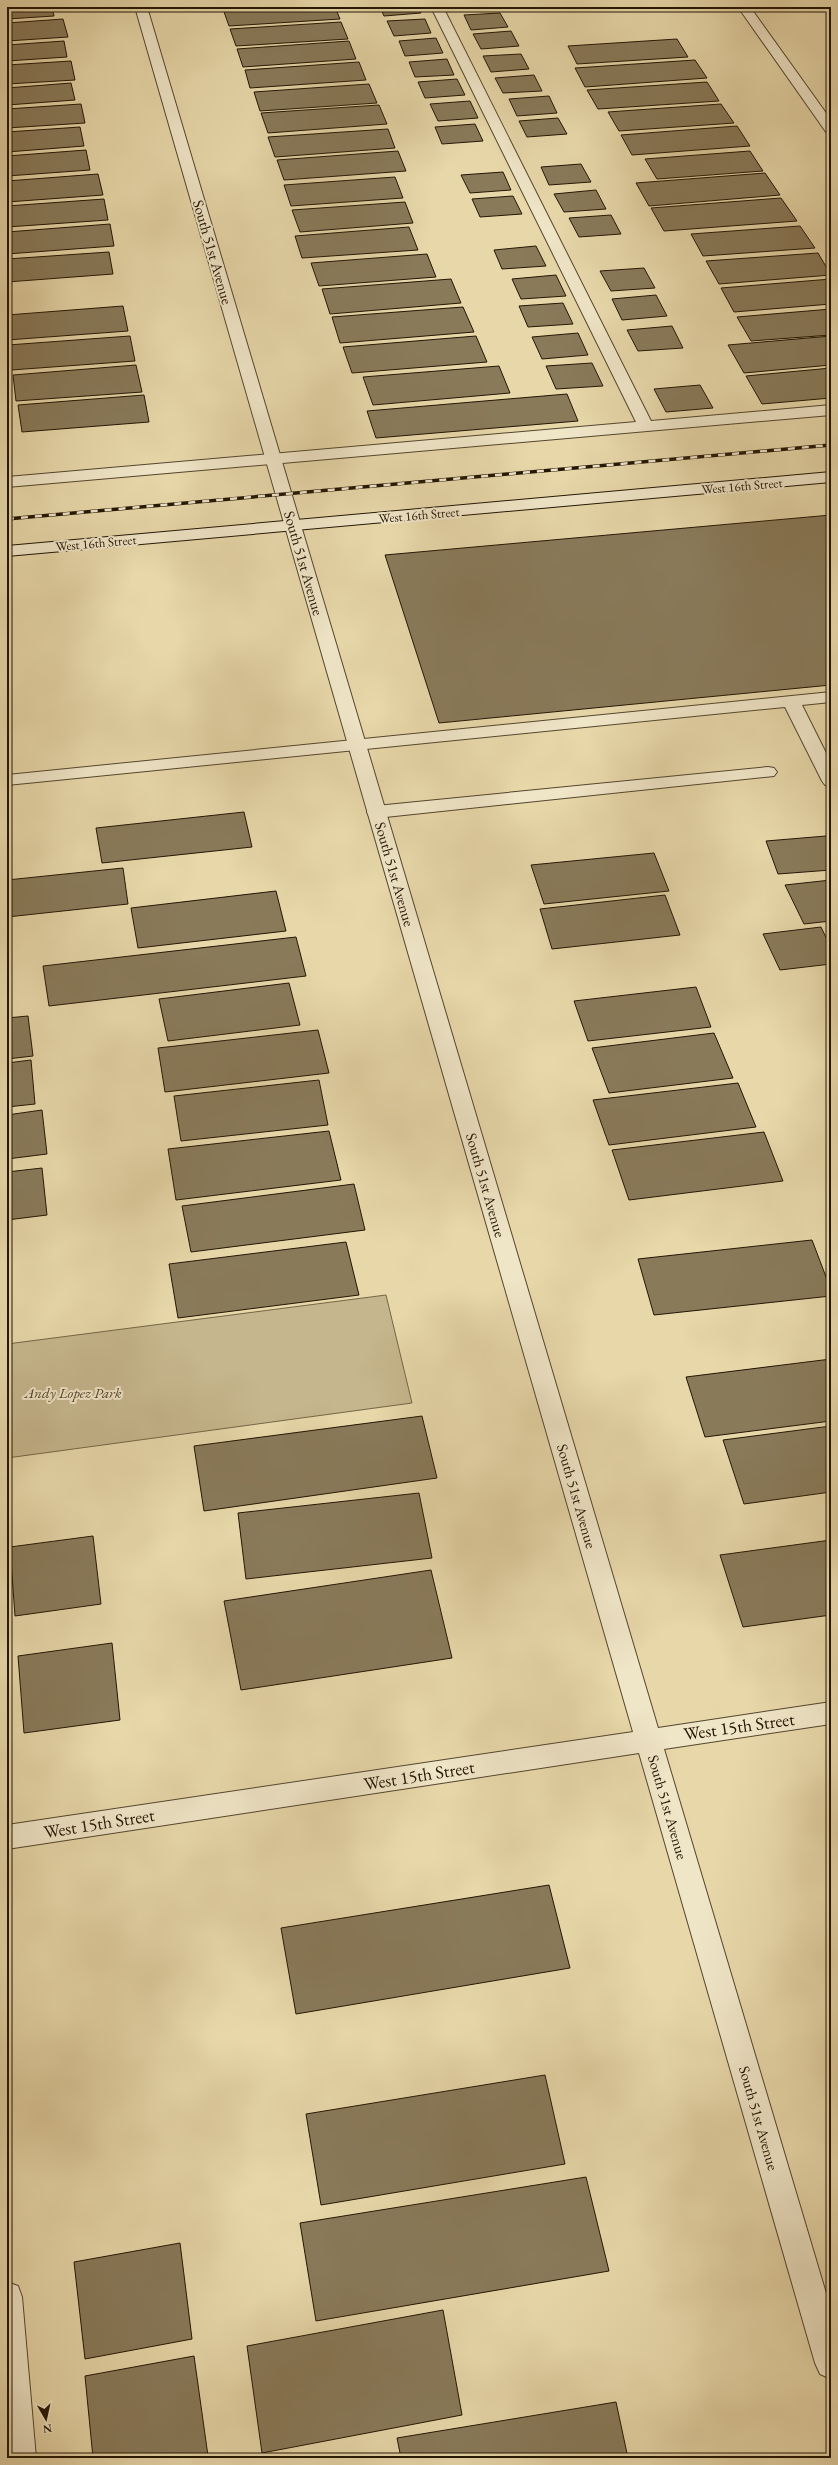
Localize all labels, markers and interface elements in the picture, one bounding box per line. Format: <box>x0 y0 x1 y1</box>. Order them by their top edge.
street label: South 51st Avenue <box>189 198 237 307</box>
street label: West 16th Street <box>701 474 783 498</box>
street label: West 16th Street <box>378 503 460 527</box>
street label: South 51st Avenue <box>280 509 328 618</box>
street label: West 16th Street <box>55 531 137 555</box>
street label: South 51st Avenue <box>371 820 419 929</box>
street label: South 51st Avenue <box>462 1131 510 1240</box>
park label: Andy Lopez Park <box>24 1383 122 1402</box>
street label: South 51st Avenue <box>553 1442 601 1551</box>
street label: West 15th Street <box>682 1707 796 1745</box>
street label: South 51st Avenue <box>644 1753 692 1862</box>
street label: West 15th Street <box>362 1755 477 1795</box>
street label: West 15th Street <box>42 1803 157 1843</box>
street label: South 51st Avenue <box>735 2064 783 2173</box>
north arrow <box>26 2399 66 2439</box>
text: N <box>42 2421 53 2437</box>

